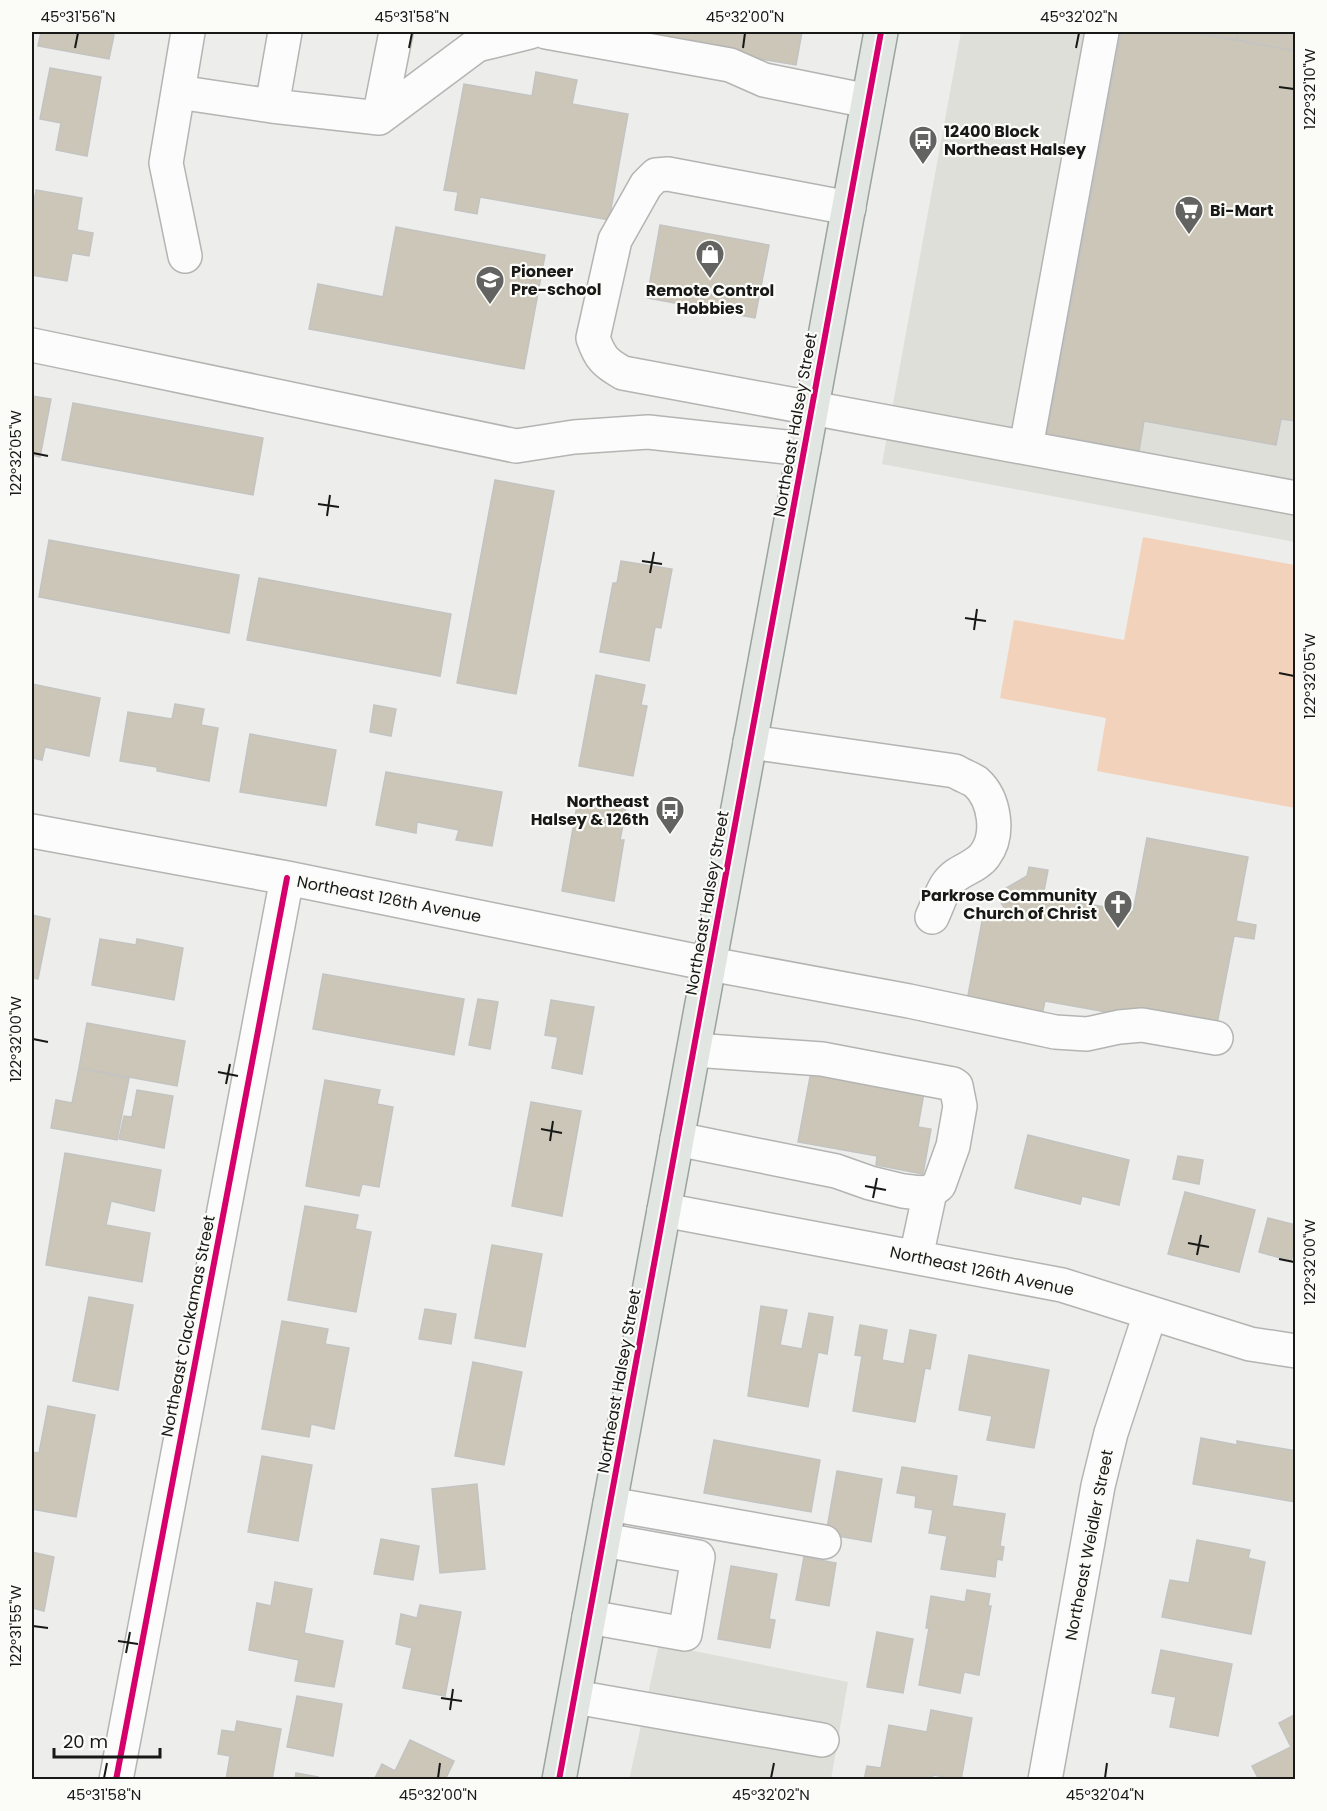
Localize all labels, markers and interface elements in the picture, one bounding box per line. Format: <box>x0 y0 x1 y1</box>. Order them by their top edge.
text: 45°31'56"N <box>41 6 115 27</box>
text: 45°31'58"N <box>375 6 449 27</box>
text: 45°32'00"N <box>706 6 784 27</box>
text: 45°32'02"N <box>1040 6 1118 27</box>
text: 122°32'10"W <box>1299 48 1320 130</box>
place label: 12400 Block Northeast Halsey <box>944 120 1087 161</box>
bus stop icon: 12400 Block Northeast Halsey <box>907 124 939 166</box>
supermarket icon: Bi-Mart <box>1173 194 1205 236</box>
place label: Bi-Mart <box>1210 199 1273 222</box>
shop icon: Remote Control Hobbies <box>694 238 726 280</box>
place label: Pioneer Pre-school <box>511 260 601 301</box>
school or university icon: Pioneer Pre-school <box>474 264 506 306</box>
place label: Remote Control Hobbies <box>646 279 774 320</box>
street label: Northeast Halsey Street <box>767 331 823 519</box>
text: 122°32'05"W <box>5 410 26 496</box>
text: 122°32'05"W <box>1299 633 1320 719</box>
place label: Northeast Halsey & 126th <box>531 790 649 831</box>
bus stop icon: Northeast Halsey & 126th <box>654 794 686 836</box>
street label: Northeast Halsey Street <box>679 809 735 997</box>
street label: Northeast 126th Avenue <box>295 870 483 928</box>
place label: Parkrose Community Church of Christ <box>921 884 1098 925</box>
church icon: Parkrose Community Church of Christ <box>1102 888 1134 930</box>
text: 122°32'00"W <box>5 996 26 1082</box>
street label: Northeast Clackamas Street <box>155 1213 221 1439</box>
text: 122°32'00"W <box>1299 1219 1320 1305</box>
street label: Northeast 126th Avenue <box>888 1240 1076 1302</box>
street label: Northeast Halsey Street <box>591 1287 647 1475</box>
street label: Northeast Weidler Street <box>1059 1447 1119 1642</box>
text: 122°31'55"W <box>5 1585 26 1667</box>
scale bar <box>54 1721 160 1759</box>
text: 20 m <box>63 1729 108 1754</box>
text: 45°31'58"N <box>67 1784 141 1805</box>
text: 45°32'00"N <box>399 1784 477 1805</box>
text: 45°32'02"N <box>732 1784 810 1805</box>
text: 45°32'04"N <box>1066 1784 1144 1805</box>

